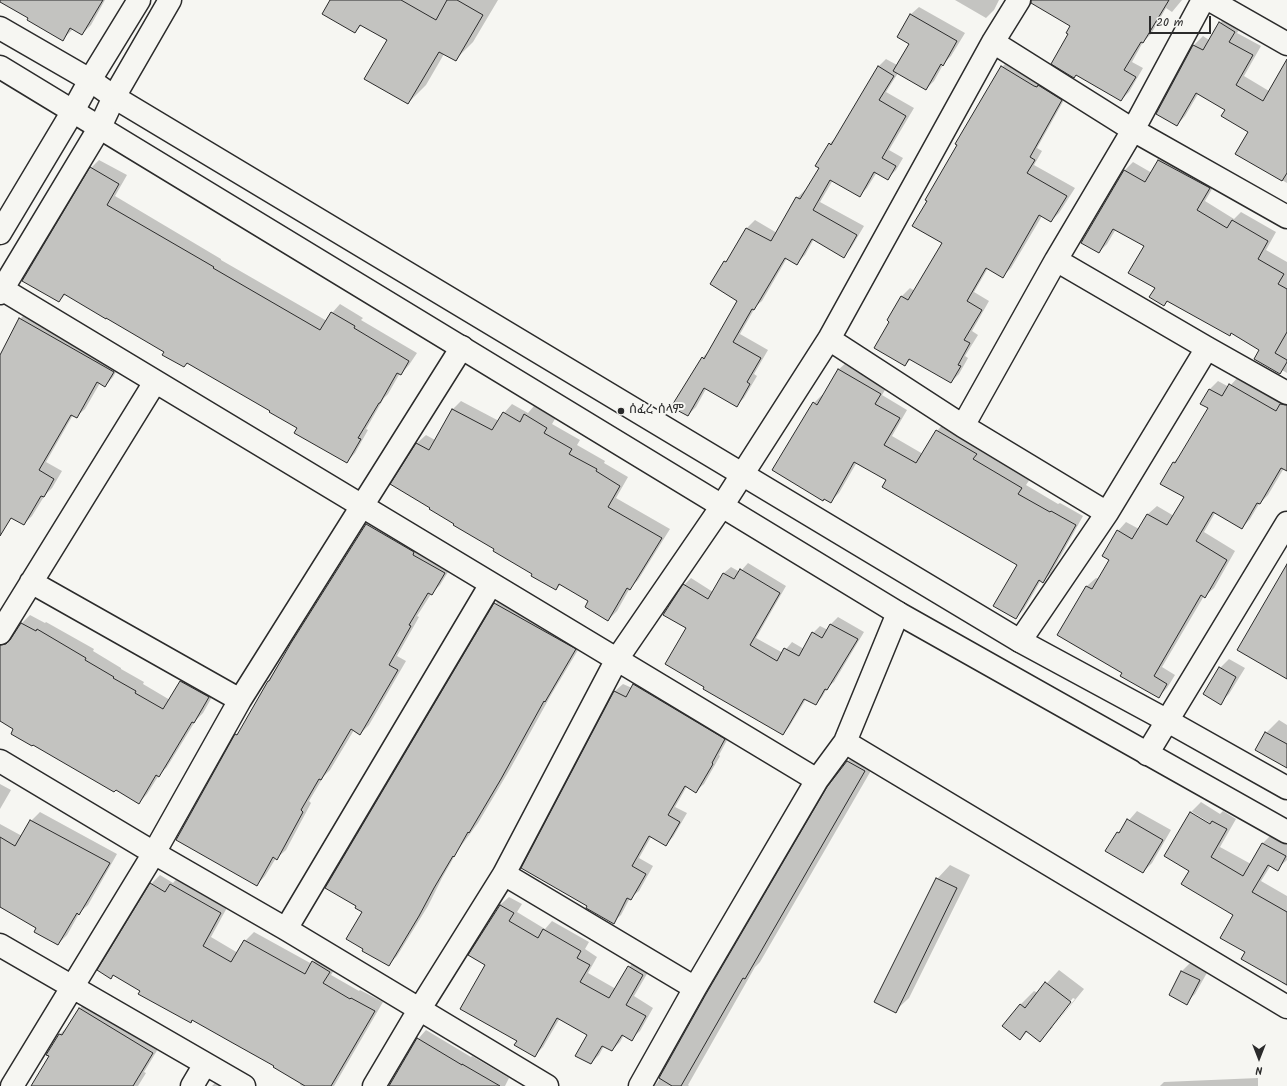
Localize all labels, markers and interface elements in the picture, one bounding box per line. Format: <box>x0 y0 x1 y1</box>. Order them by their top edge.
scale bar <box>1151 8 1213 34</box>
text: 20 m <box>1156 13 1183 32</box>
place label: ሰፈረ ሰላም <box>629 403 684 419</box>
marker: ሰፈረ ሰላም <box>616 406 626 416</box>
north arrow <box>1239 1038 1279 1078</box>
text: N <box>1256 1061 1262 1079</box>

